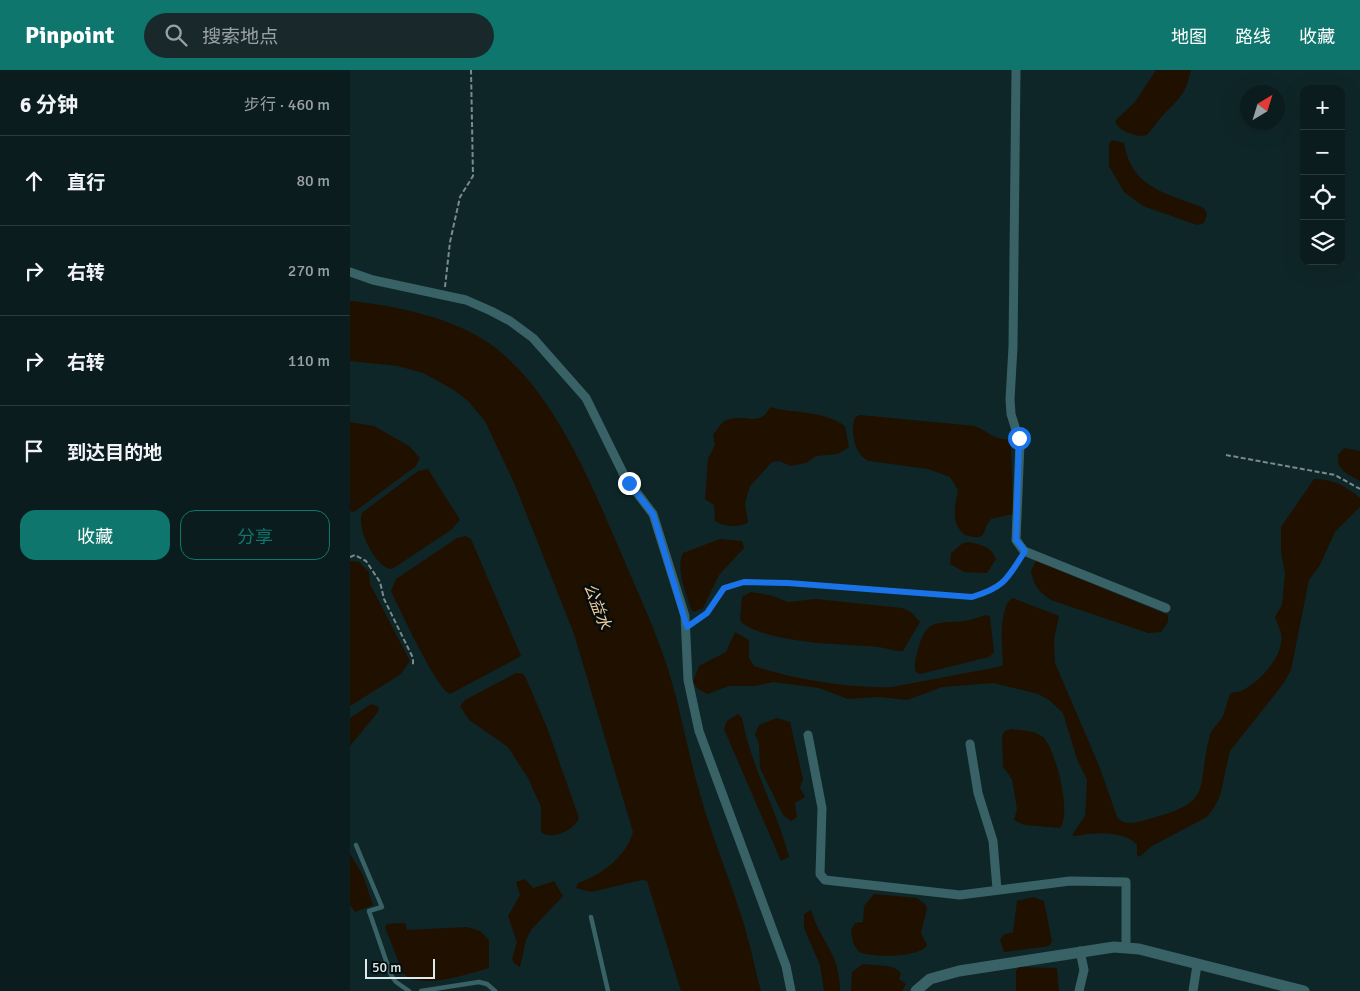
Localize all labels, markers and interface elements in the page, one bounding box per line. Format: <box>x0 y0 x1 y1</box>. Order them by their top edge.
search box <box>144 13 494 58</box>
text: Pinpoint <box>25 20 114 50</box>
icon: search <box>162 21 190 49</box>
text: 搜索地点 <box>202 25 278 49</box>
text: 地图 <box>1171 26 1207 48</box>
text: 路线 <box>1235 26 1271 48</box>
text: 收藏 <box>1299 26 1335 48</box>
north arrow <box>1240 85 1285 130</box>
map controls <box>1300 85 1345 265</box>
button: + <box>1300 85 1345 130</box>
text: 6 分钟 <box>20 92 78 118</box>
text: 步行 · 460 m <box>244 95 330 115</box>
button: − <box>1300 130 1345 175</box>
icon: ahead <box>20 167 48 195</box>
text: 直行 <box>67 171 105 195</box>
text: 80 m <box>296 171 330 191</box>
button: locate <box>1300 175 1345 220</box>
button: layers <box>1300 220 1345 265</box>
icon: right <box>20 257 48 285</box>
text: 右转 <box>67 261 105 285</box>
text: 270 m <box>288 261 330 281</box>
icon: right <box>20 347 48 375</box>
text: 右转 <box>67 351 105 375</box>
text: 110 m <box>288 351 330 371</box>
route start <box>1008 427 1031 450</box>
icon: arrive <box>20 437 48 465</box>
text: 到达目的地 <box>67 441 162 465</box>
route end <box>618 472 641 495</box>
button: 收藏 <box>20 510 170 560</box>
button: 分享 <box>180 510 330 560</box>
water label: 公益水 <box>579 580 615 633</box>
scale bar <box>365 956 435 979</box>
text: 50 m <box>372 959 401 976</box>

